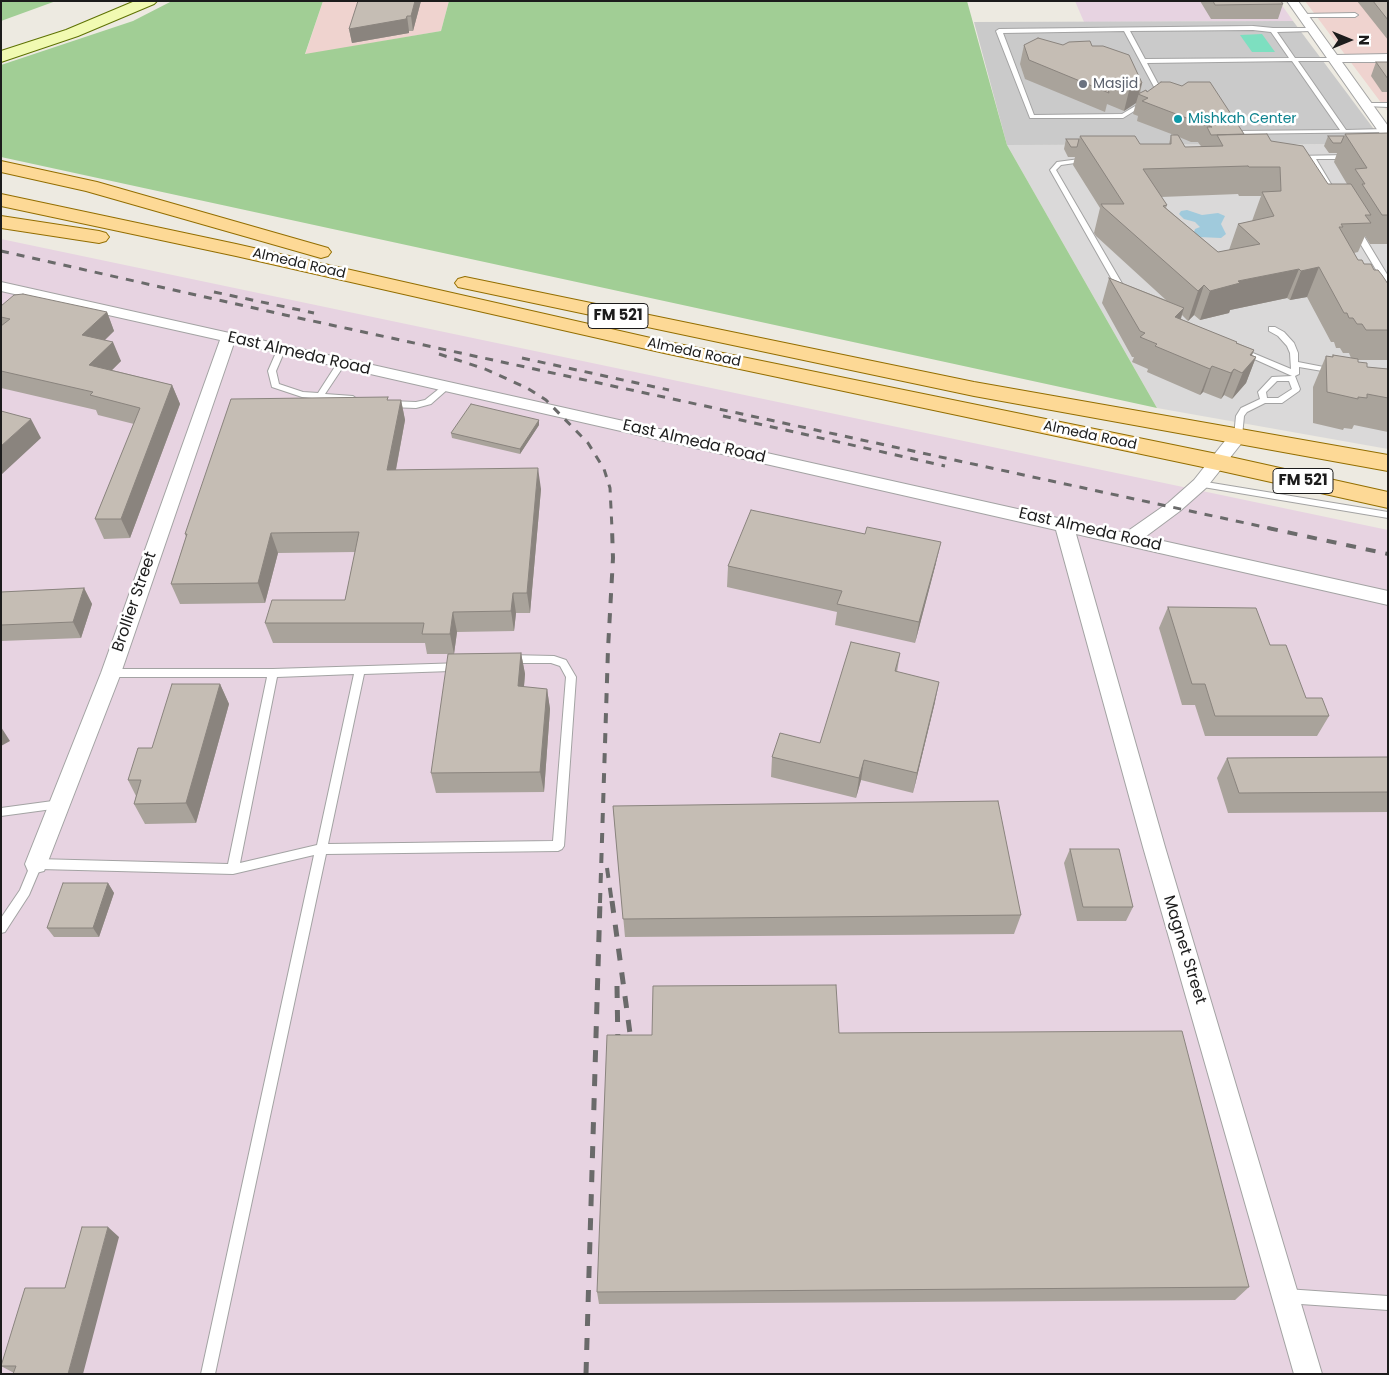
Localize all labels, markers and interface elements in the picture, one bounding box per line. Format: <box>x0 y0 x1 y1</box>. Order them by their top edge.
north arrow <box>1324 15 1374 65</box>
text: N <box>1354 35 1374 45</box>
place label: Masjid <box>1093 76 1138 92</box>
marker: Masjid <box>1077 78 1089 90</box>
place label: Mishkah Center <box>1188 111 1297 127</box>
marker: Mishkah Center <box>1172 113 1184 125</box>
street label: Almeda Road <box>251 245 347 283</box>
road number: FM 521 <box>588 304 648 328</box>
street label: East Almeda Road <box>226 328 372 380</box>
street label: Almeda Road <box>646 335 742 371</box>
street label: East Almeda Road <box>621 416 767 468</box>
street label: Almeda Road <box>1042 418 1138 454</box>
road number: FM 521 <box>1273 468 1333 494</box>
street label: East Almeda Road <box>1017 504 1163 556</box>
street label: Brollier Street <box>109 549 161 655</box>
street label: Magnet Street <box>1158 893 1210 1007</box>

